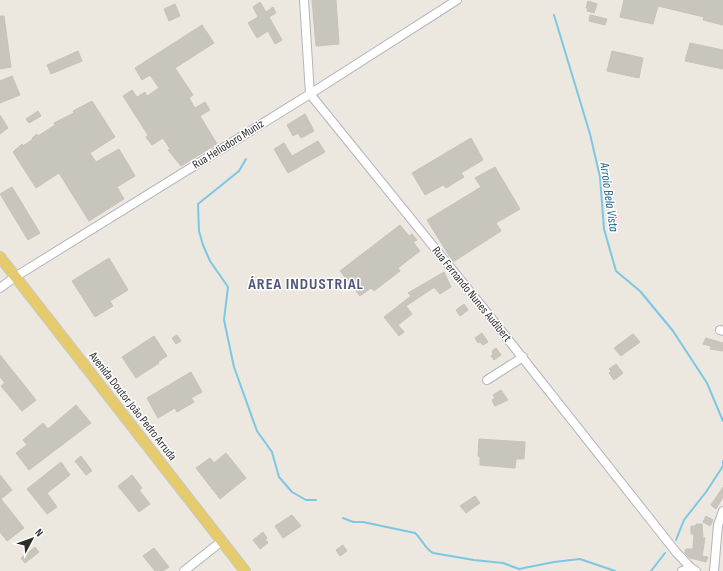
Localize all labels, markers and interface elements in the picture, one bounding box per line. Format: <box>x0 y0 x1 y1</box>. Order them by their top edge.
street label: Rua Heliodoro Muniz <box>190 116 267 172</box>
water label: Arroio Bela Vista <box>596 160 622 234</box>
street label: Rua Fernando Nunes Audibert <box>429 244 515 345</box>
district label: ÁREA INDUSTRIAL <box>247 275 364 294</box>
street label: Avenida Doutor João Pedro Arruda <box>85 348 180 464</box>
north arrow <box>12 519 52 559</box>
text: N <box>32 526 46 539</box>

